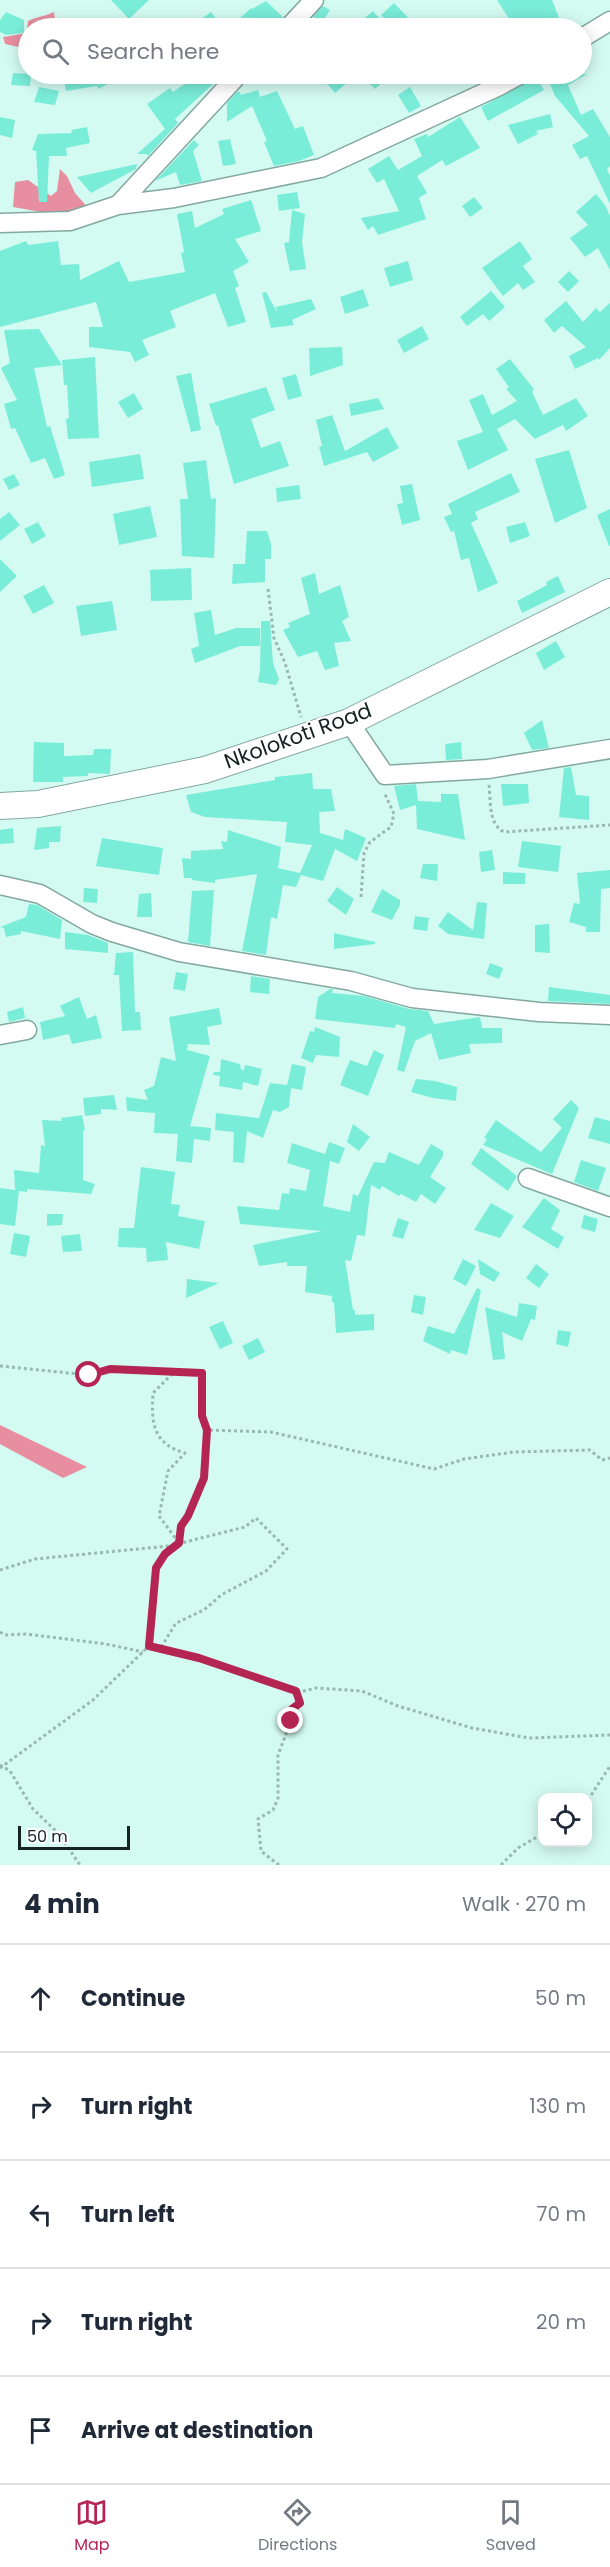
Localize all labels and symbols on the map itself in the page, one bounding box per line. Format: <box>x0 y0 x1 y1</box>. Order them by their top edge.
street label: Nkolokoti Road <box>220 695 376 776</box>
route start <box>75 1361 101 1387</box>
route end <box>277 1707 303 1733</box>
scale bar <box>18 1823 130 1850</box>

